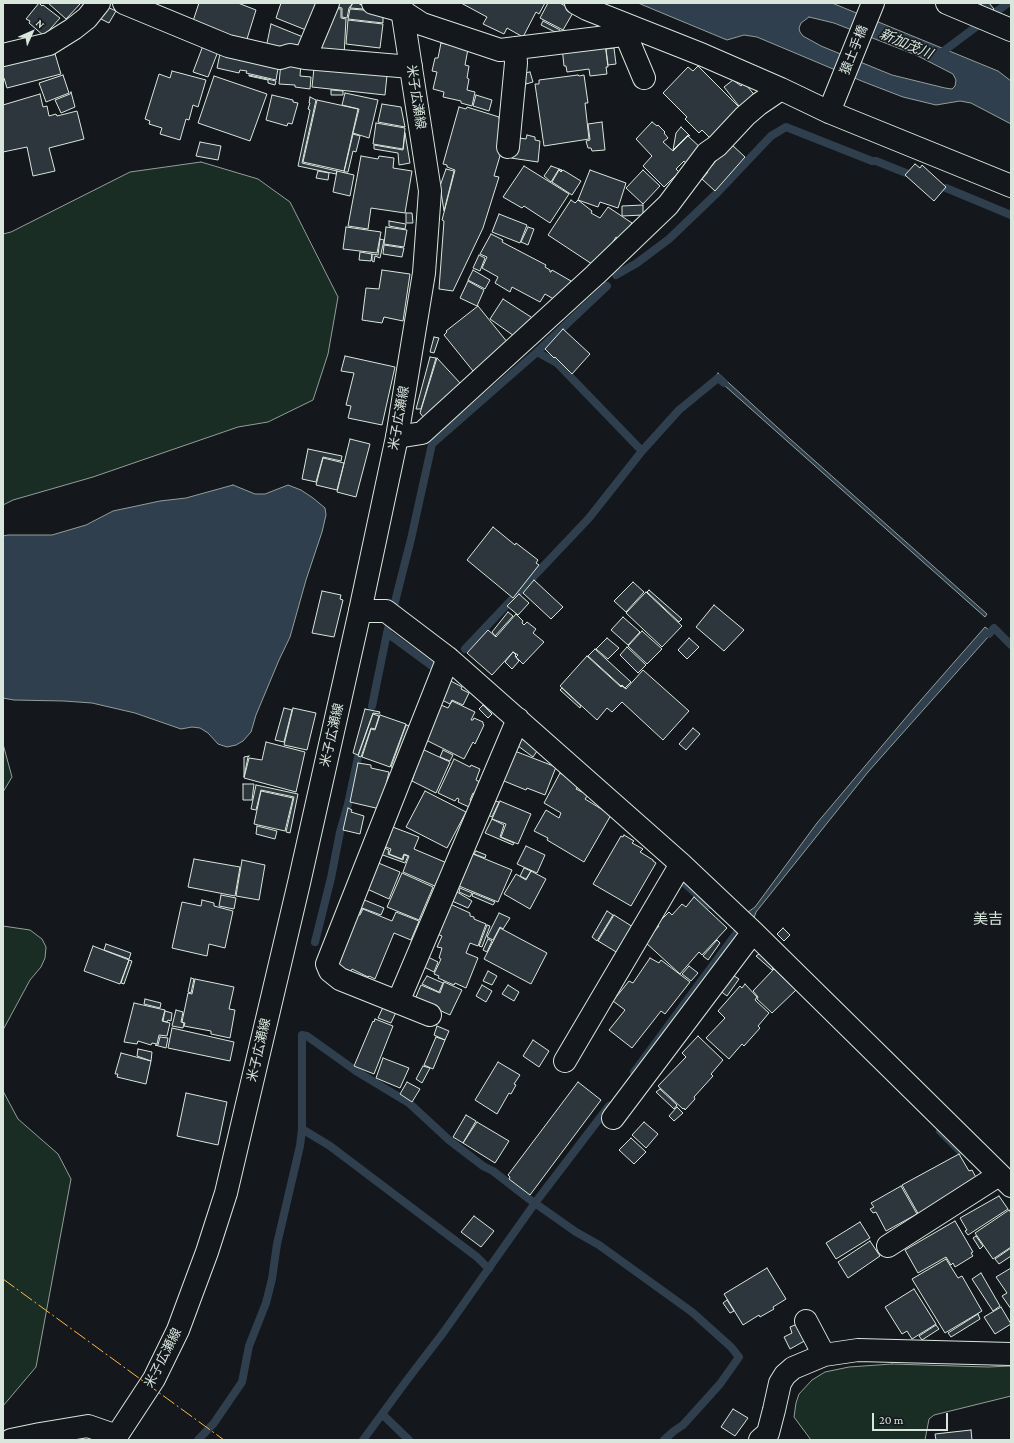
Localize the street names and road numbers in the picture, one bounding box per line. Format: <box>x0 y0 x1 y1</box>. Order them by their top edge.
street label: 猿土手橋 <box>837 23 871 77</box>
street label: 米子広瀬線 <box>403 64 429 130</box>
street label: 米子広瀬線 <box>386 385 412 451</box>
street label: 米子広瀬線 <box>317 702 347 768</box>
street label: 米子広瀬線 <box>244 1017 274 1083</box>
street label: 米子広瀬線 <box>141 1326 185 1390</box>

